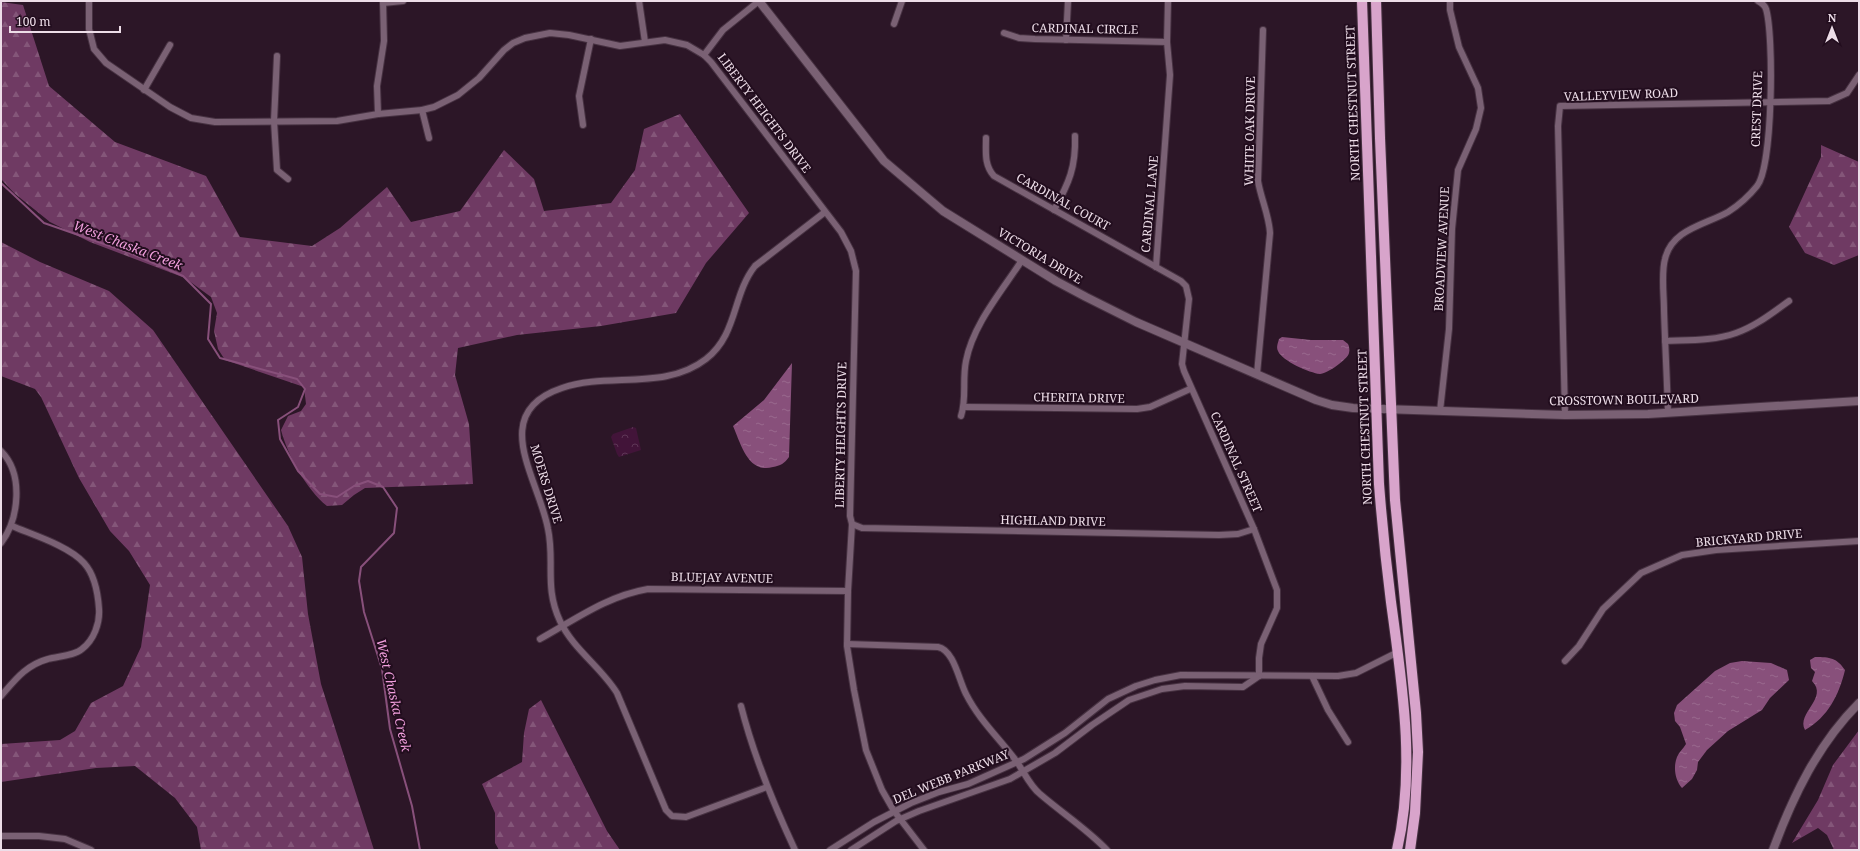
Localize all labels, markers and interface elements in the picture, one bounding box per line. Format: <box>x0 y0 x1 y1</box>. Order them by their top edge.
scale bar <box>10 8 120 34</box>
north arrow <box>1812 8 1852 48</box>
text: N <box>1828 10 1837 25</box>
text: 100 m <box>16 13 51 30</box>
street label: CARDINAL CIRCLE <box>1031 19 1139 38</box>
street label: NORTH CHESTNUT STREET <box>1341 24 1364 181</box>
street label: LIBERTY HEIGHTS DRIVE <box>714 49 815 176</box>
street label: CREST DRIVE <box>1747 71 1766 147</box>
street label: WHITE OAK DRIVE <box>1240 76 1259 186</box>
street label: VALLEYVIEW ROAD <box>1564 84 1679 105</box>
street label: CARDINAL LANE <box>1137 155 1162 253</box>
street label: CARDINAL COURT <box>1013 169 1114 235</box>
street label: BROADVIEW AVENUE <box>1430 186 1453 312</box>
water label: West Chaska Creek <box>71 216 186 274</box>
street label: VICTORIA DRIVE <box>995 223 1086 288</box>
street label: NORTH CHESTNUT STREET <box>1353 348 1376 505</box>
street label: LIBERTY HEIGHTS DRIVE <box>831 362 850 508</box>
street label: CHERITA DRIVE <box>1033 388 1125 407</box>
street label: CROSSTOWN BOULEVARD <box>1549 390 1699 409</box>
street label: CARDINAL STREET <box>1207 409 1267 516</box>
street label: MOERS DRIVE <box>526 442 567 525</box>
street label: HIGHLAND DRIVE <box>1000 511 1106 530</box>
street label: BRICKYARD DRIVE <box>1695 524 1803 551</box>
street label: BLUEJAY AVENUE <box>671 568 773 587</box>
water label: West Chaska Creek <box>372 637 416 754</box>
street label: DEL WEBB PARKWAY <box>890 745 1012 808</box>

